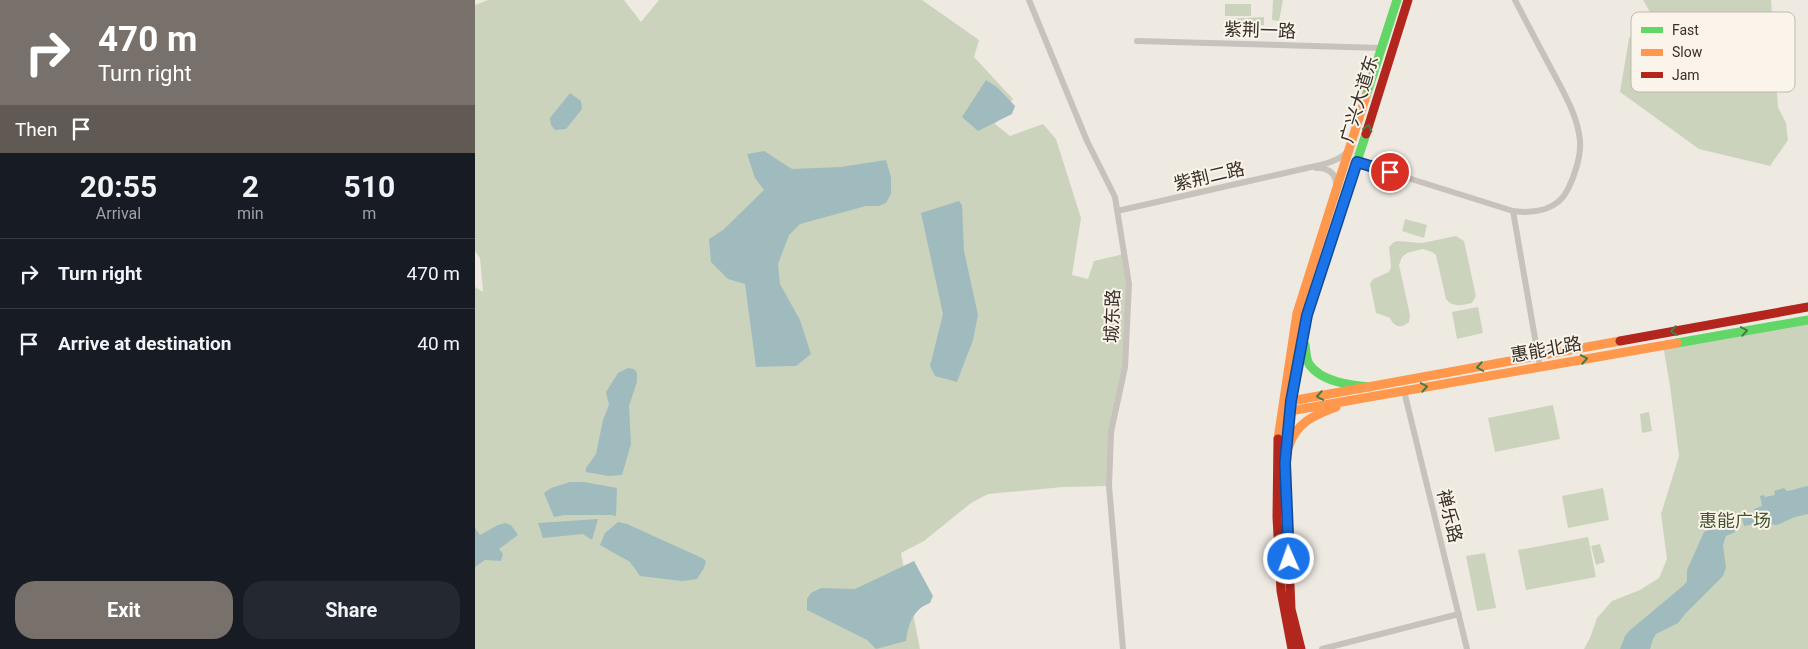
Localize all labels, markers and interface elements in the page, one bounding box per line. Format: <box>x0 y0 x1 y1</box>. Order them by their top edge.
legend <box>1631 12 1795 92</box>
street label: 紫荆一路 <box>1224 18 1296 42</box>
text: 470 m <box>98 19 197 60</box>
icon: right <box>15 20 80 85</box>
text: Fast <box>1672 22 1699 38</box>
text: Slow <box>1672 44 1703 60</box>
street label: 广兴大道东 <box>1336 53 1382 145</box>
text: Turn right <box>98 61 192 86</box>
text: Jam <box>1672 67 1700 83</box>
icon: arrive <box>67 115 95 143</box>
text: Then <box>15 118 57 141</box>
one-way arrow <box>1362 125 1372 133</box>
pin <box>1369 151 1411 193</box>
street label: 紫荆二路 <box>1172 158 1246 194</box>
icon: arrive <box>1376 158 1404 186</box>
text: 20:55 <box>80 169 157 204</box>
text: 2 <box>242 169 259 204</box>
text: 510 <box>344 169 395 204</box>
text: Arrival <box>96 204 141 223</box>
text: min <box>237 204 264 223</box>
text: m <box>362 204 376 223</box>
icon: right <box>15 260 43 288</box>
text: Turn right <box>58 262 142 285</box>
text: 470 m <box>407 262 460 285</box>
street label: 城东路 <box>1101 289 1123 343</box>
one-way arrow <box>1670 326 1678 336</box>
one-way arrow <box>1740 326 1749 336</box>
icon: arrive <box>15 330 43 358</box>
text: Arrive at destination <box>58 332 231 355</box>
text: 40 m <box>417 332 460 355</box>
street label: 惠能北路 <box>1509 332 1583 366</box>
one-way arrow <box>1580 355 1589 365</box>
one-way arrow <box>1475 361 1484 371</box>
one-way arrow <box>1420 383 1429 393</box>
one-way arrow <box>1315 390 1324 400</box>
street label: 禅乐路 <box>1433 487 1467 545</box>
park label: 惠能广场 <box>1699 510 1771 531</box>
position arrow <box>1262 532 1314 584</box>
button: Exit <box>15 581 233 639</box>
button: Share <box>243 581 460 639</box>

